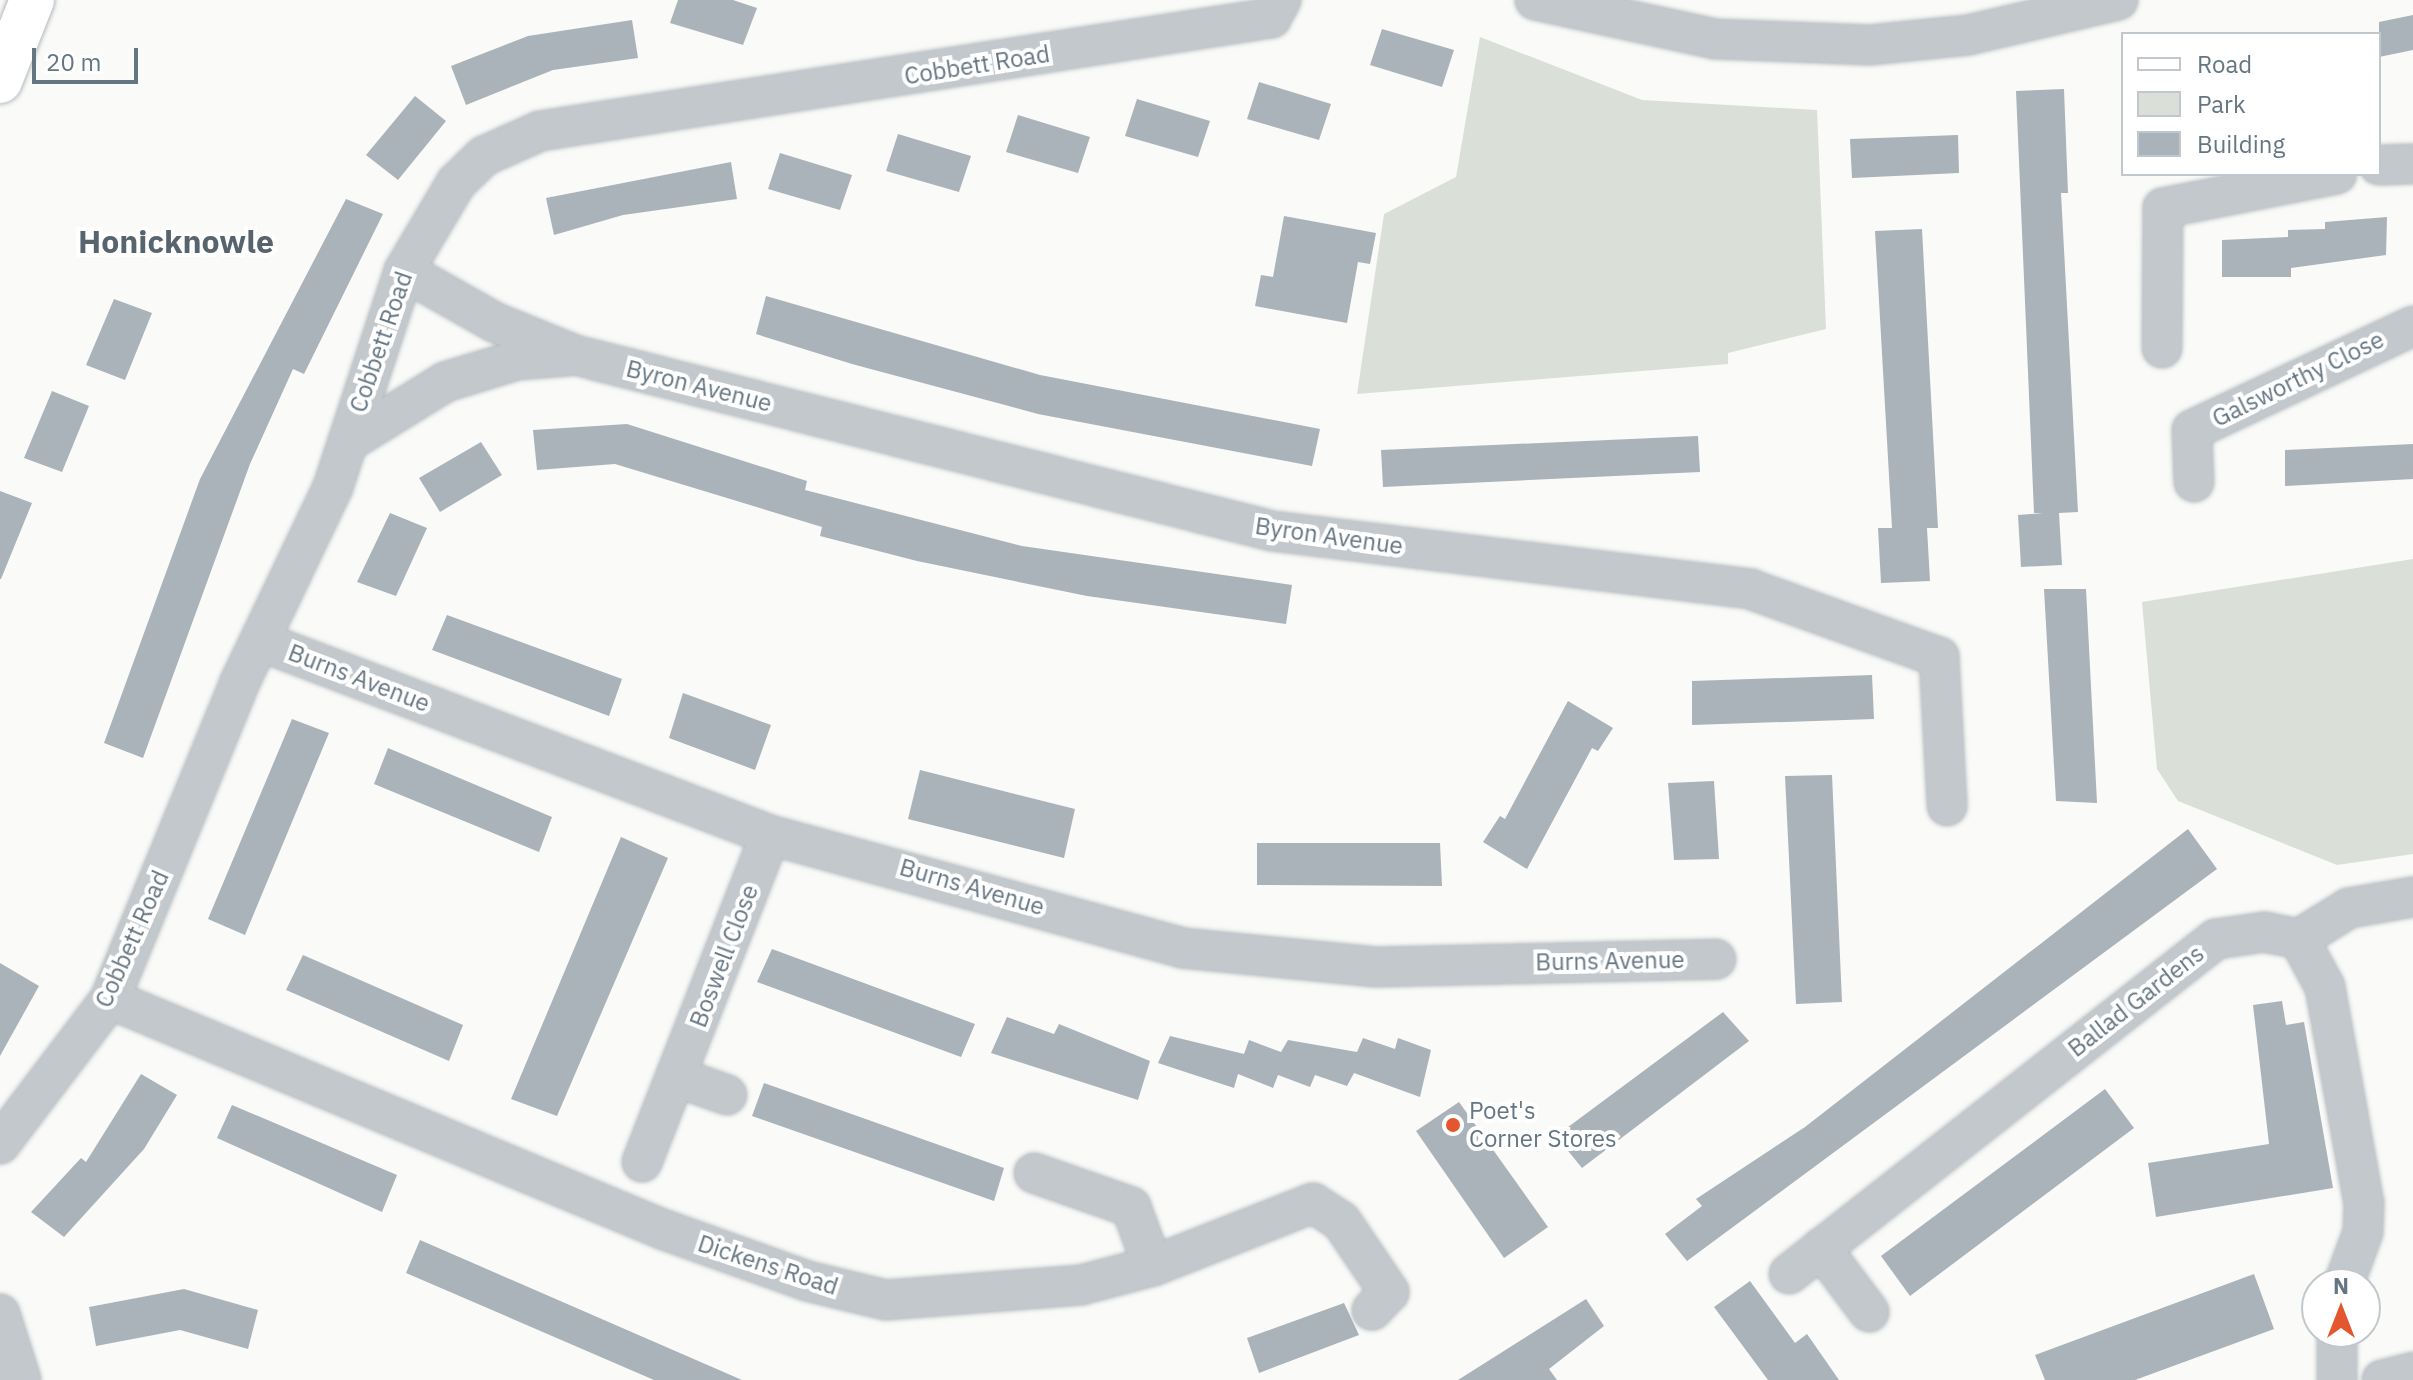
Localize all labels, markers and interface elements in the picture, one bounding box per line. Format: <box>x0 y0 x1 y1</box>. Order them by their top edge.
scale bar <box>36 32 142 82</box>
legend <box>2121 32 2381 176</box>
street label: Cobbett Road <box>902 39 1052 91</box>
text: 20 m <box>46 46 101 78</box>
text: Road <box>2197 48 2252 80</box>
text: Park <box>2197 88 2246 120</box>
text: Building <box>2197 128 2285 160</box>
district label: Honicknowle <box>78 222 274 260</box>
street label: Cobbett Road <box>343 268 419 416</box>
street label: Galsworthy Close <box>2207 325 2389 433</box>
street label: Byron Avenue <box>623 354 775 418</box>
street label: Byron Avenue <box>1253 511 1405 561</box>
street label: Burns Avenue <box>284 638 434 718</box>
street label: Burns Avenue <box>896 853 1048 921</box>
street label: Cobbett Road <box>89 866 175 1012</box>
street label: Boswell Close <box>684 881 764 1031</box>
street label: Ballad Gardens <box>2062 939 2210 1063</box>
street label: Burns Avenue <box>1535 945 1685 977</box>
place label: Poet's Corner Stores <box>1469 1097 1617 1153</box>
marker: Poet's Corner Stores <box>1444 1116 1462 1134</box>
street label: Dickens Road <box>694 1229 842 1301</box>
north arrow <box>2301 1268 2381 1348</box>
text: N <box>2333 1271 2349 1300</box>

